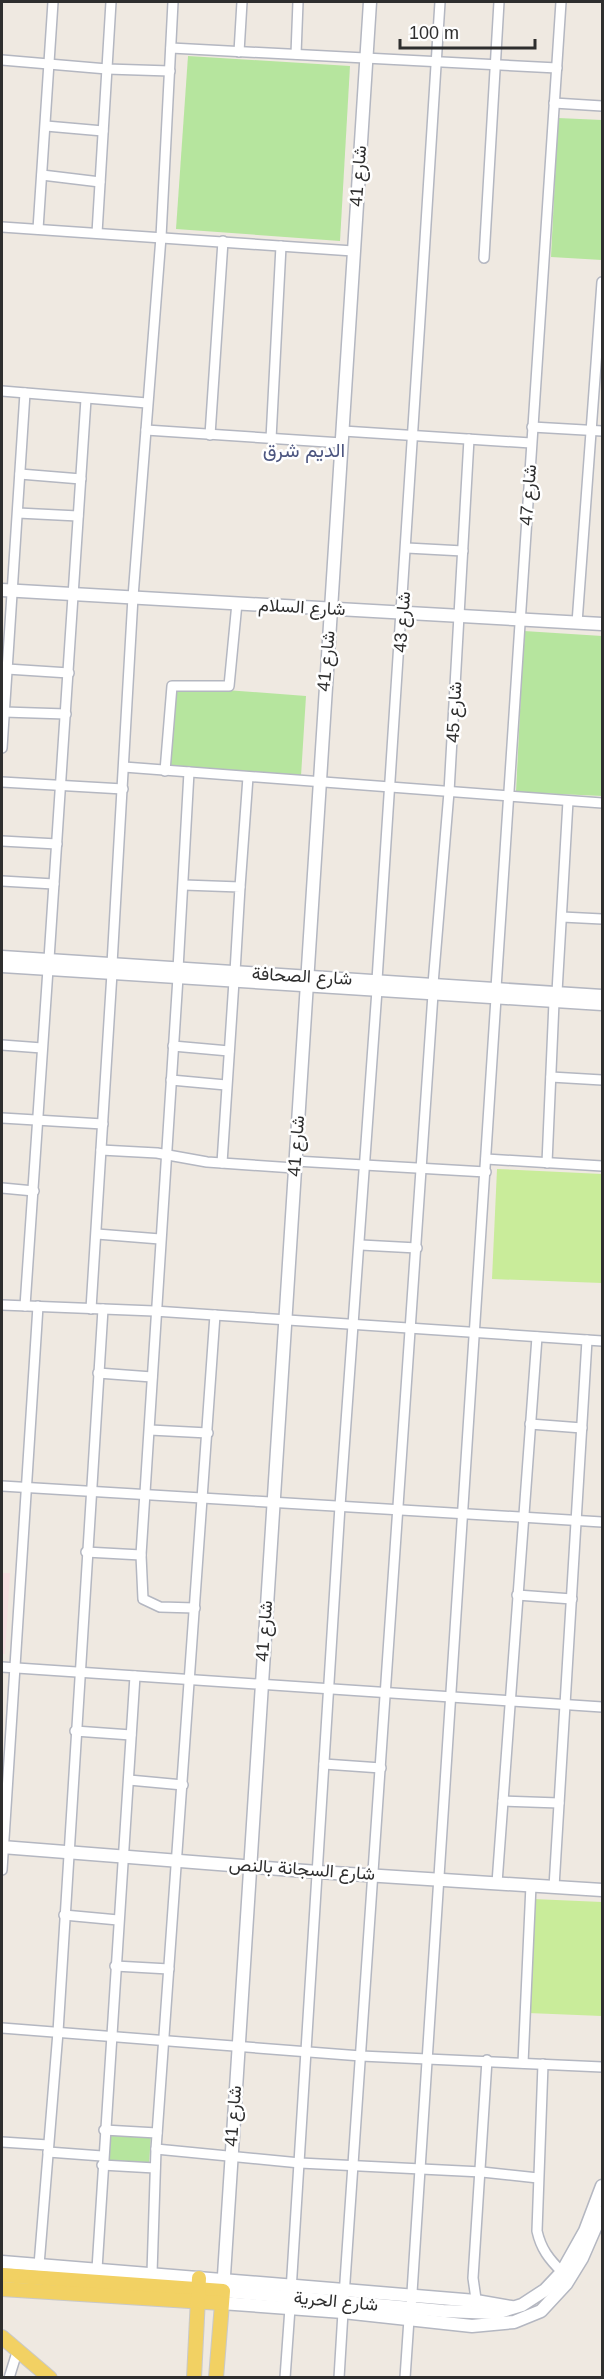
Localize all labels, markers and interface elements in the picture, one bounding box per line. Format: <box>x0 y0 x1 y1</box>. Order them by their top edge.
scale bar <box>400 12 535 50</box>
text: 100 m <box>409 23 459 43</box>
street label: شارع 41 <box>346 145 372 207</box>
district label: الديم شرق <box>263 439 345 463</box>
street label: شارع 47 <box>516 464 542 526</box>
street label: شارع 43 <box>390 591 416 653</box>
street label: شارع السلام <box>258 595 346 621</box>
street label: شارع 41 <box>313 630 341 693</box>
street label: شارع 45 <box>442 681 468 743</box>
street label: شارع الصحافة <box>251 963 353 991</box>
street label: شارع 41 <box>284 1115 310 1177</box>
street label: شارع 41 <box>252 1600 278 1662</box>
street label: شارع السجانة بالنص <box>228 1854 376 1886</box>
street label: شارع 41 <box>221 2085 247 2147</box>
street label: شارع الحرية <box>293 2287 379 2317</box>

